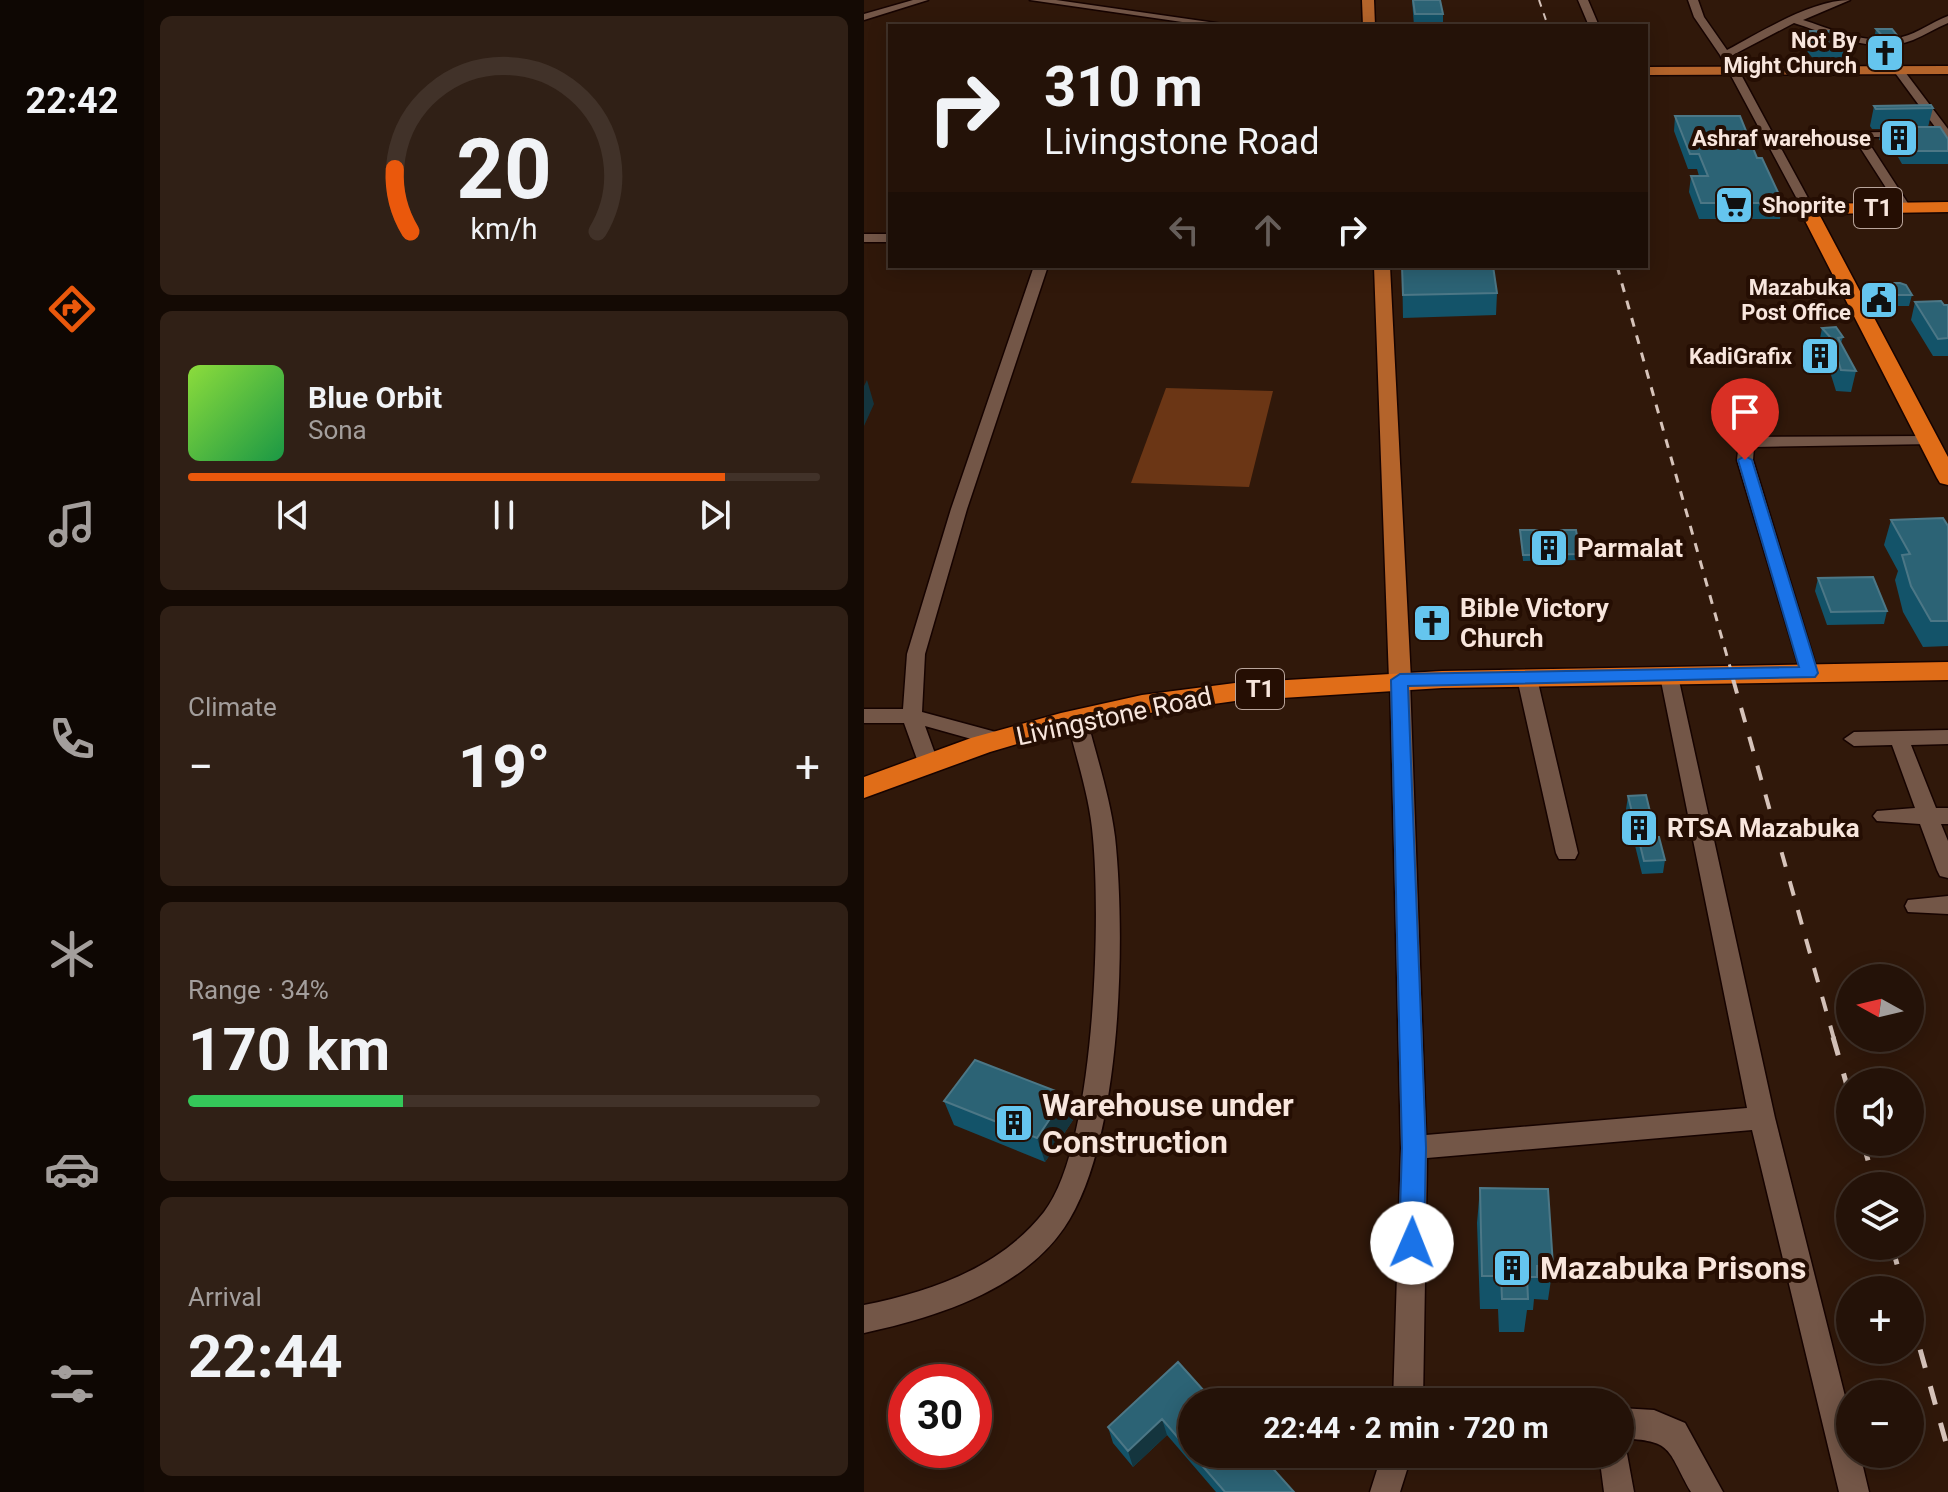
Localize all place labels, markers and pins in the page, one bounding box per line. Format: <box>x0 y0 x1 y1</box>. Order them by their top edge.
place label: Not By Might Church <box>1723 28 1858 78</box>
church icon: Not By Might Church <box>1864 32 1906 74</box>
building icon: Ashraf warehouse <box>1878 117 1920 159</box>
place label: Ashraf warehouse <box>1692 126 1871 151</box>
supermarket icon: Shoprite <box>1713 184 1755 226</box>
place label: Shoprite <box>1762 193 1846 218</box>
place label: Mazabuka Post Office <box>1741 275 1851 325</box>
public building icon: Mazabuka Post Office <box>1858 279 1900 321</box>
building icon: KadiGrafix <box>1799 335 1841 377</box>
place label: KadiGrafix <box>1689 344 1793 369</box>
pin <box>1711 378 1779 460</box>
building icon: Parmalat <box>1528 527 1570 569</box>
place label: Parmalat <box>1577 533 1683 563</box>
place label: Bible Victory Church <box>1460 593 1610 653</box>
church icon: Bible Victory Church <box>1411 602 1453 644</box>
building icon: RTSA Mazabuka <box>1618 807 1660 849</box>
place label: RTSA Mazabuka <box>1667 813 1860 843</box>
place label: Warehouse under Construction <box>1042 1086 1294 1161</box>
building icon: Warehouse under Construction <box>993 1102 1035 1144</box>
building icon: Mazabuka Prisons <box>1491 1247 1533 1289</box>
place label: Mazabuka Prisons <box>1540 1249 1806 1287</box>

